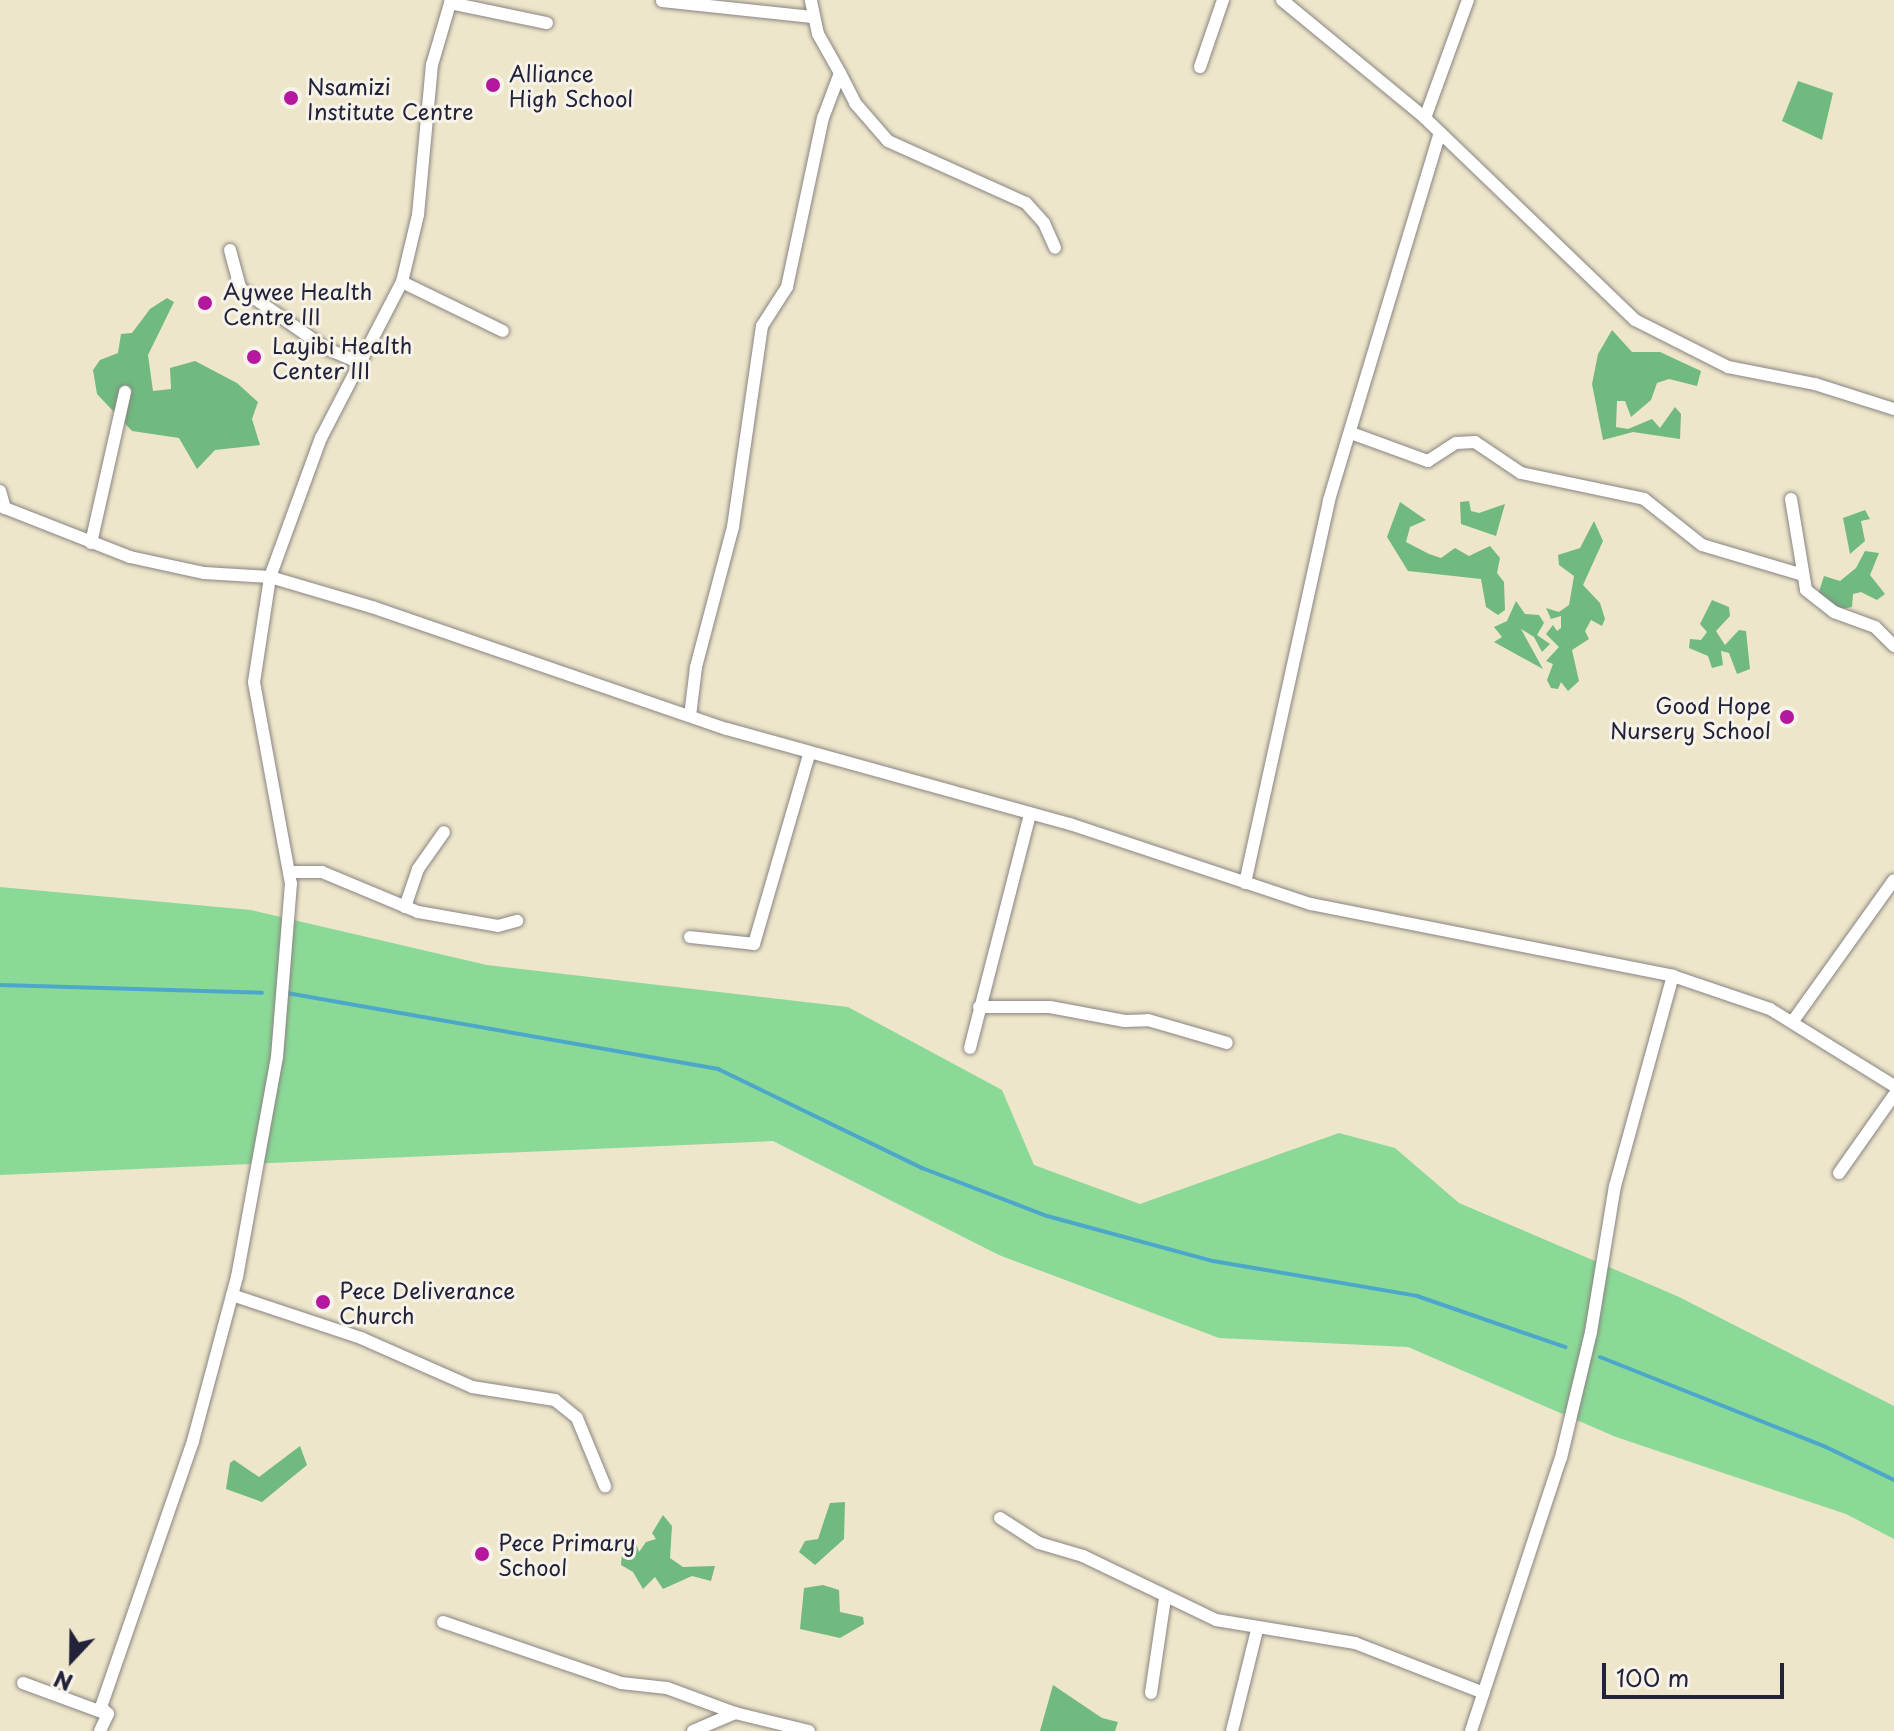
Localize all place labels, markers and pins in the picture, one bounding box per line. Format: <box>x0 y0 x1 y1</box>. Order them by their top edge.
place label: Alliance High School <box>509 59 634 110</box>
place label: Nsamizi Institute Centre <box>307 72 474 124</box>
marker: Alliance High School <box>484 76 502 94</box>
marker: Nsamizi Institute Centre <box>282 89 300 107</box>
place label: Aywee Health Centre III <box>223 277 373 328</box>
marker: Aywee Health Centre III <box>194 292 216 314</box>
place label: Layibi Health Center III <box>272 331 414 382</box>
marker: Layibi Health Center III <box>243 346 265 368</box>
place label: Good Hope Nursery School <box>1610 691 1771 742</box>
marker: Good Hope Nursery School <box>1778 708 1796 726</box>
place label: Pece Deliverance Church <box>339 1276 517 1328</box>
marker: Pece Deliverance Church <box>314 1293 332 1311</box>
place label: Pece Primary School <box>498 1528 639 1580</box>
marker: Pece Primary School <box>473 1545 491 1563</box>

